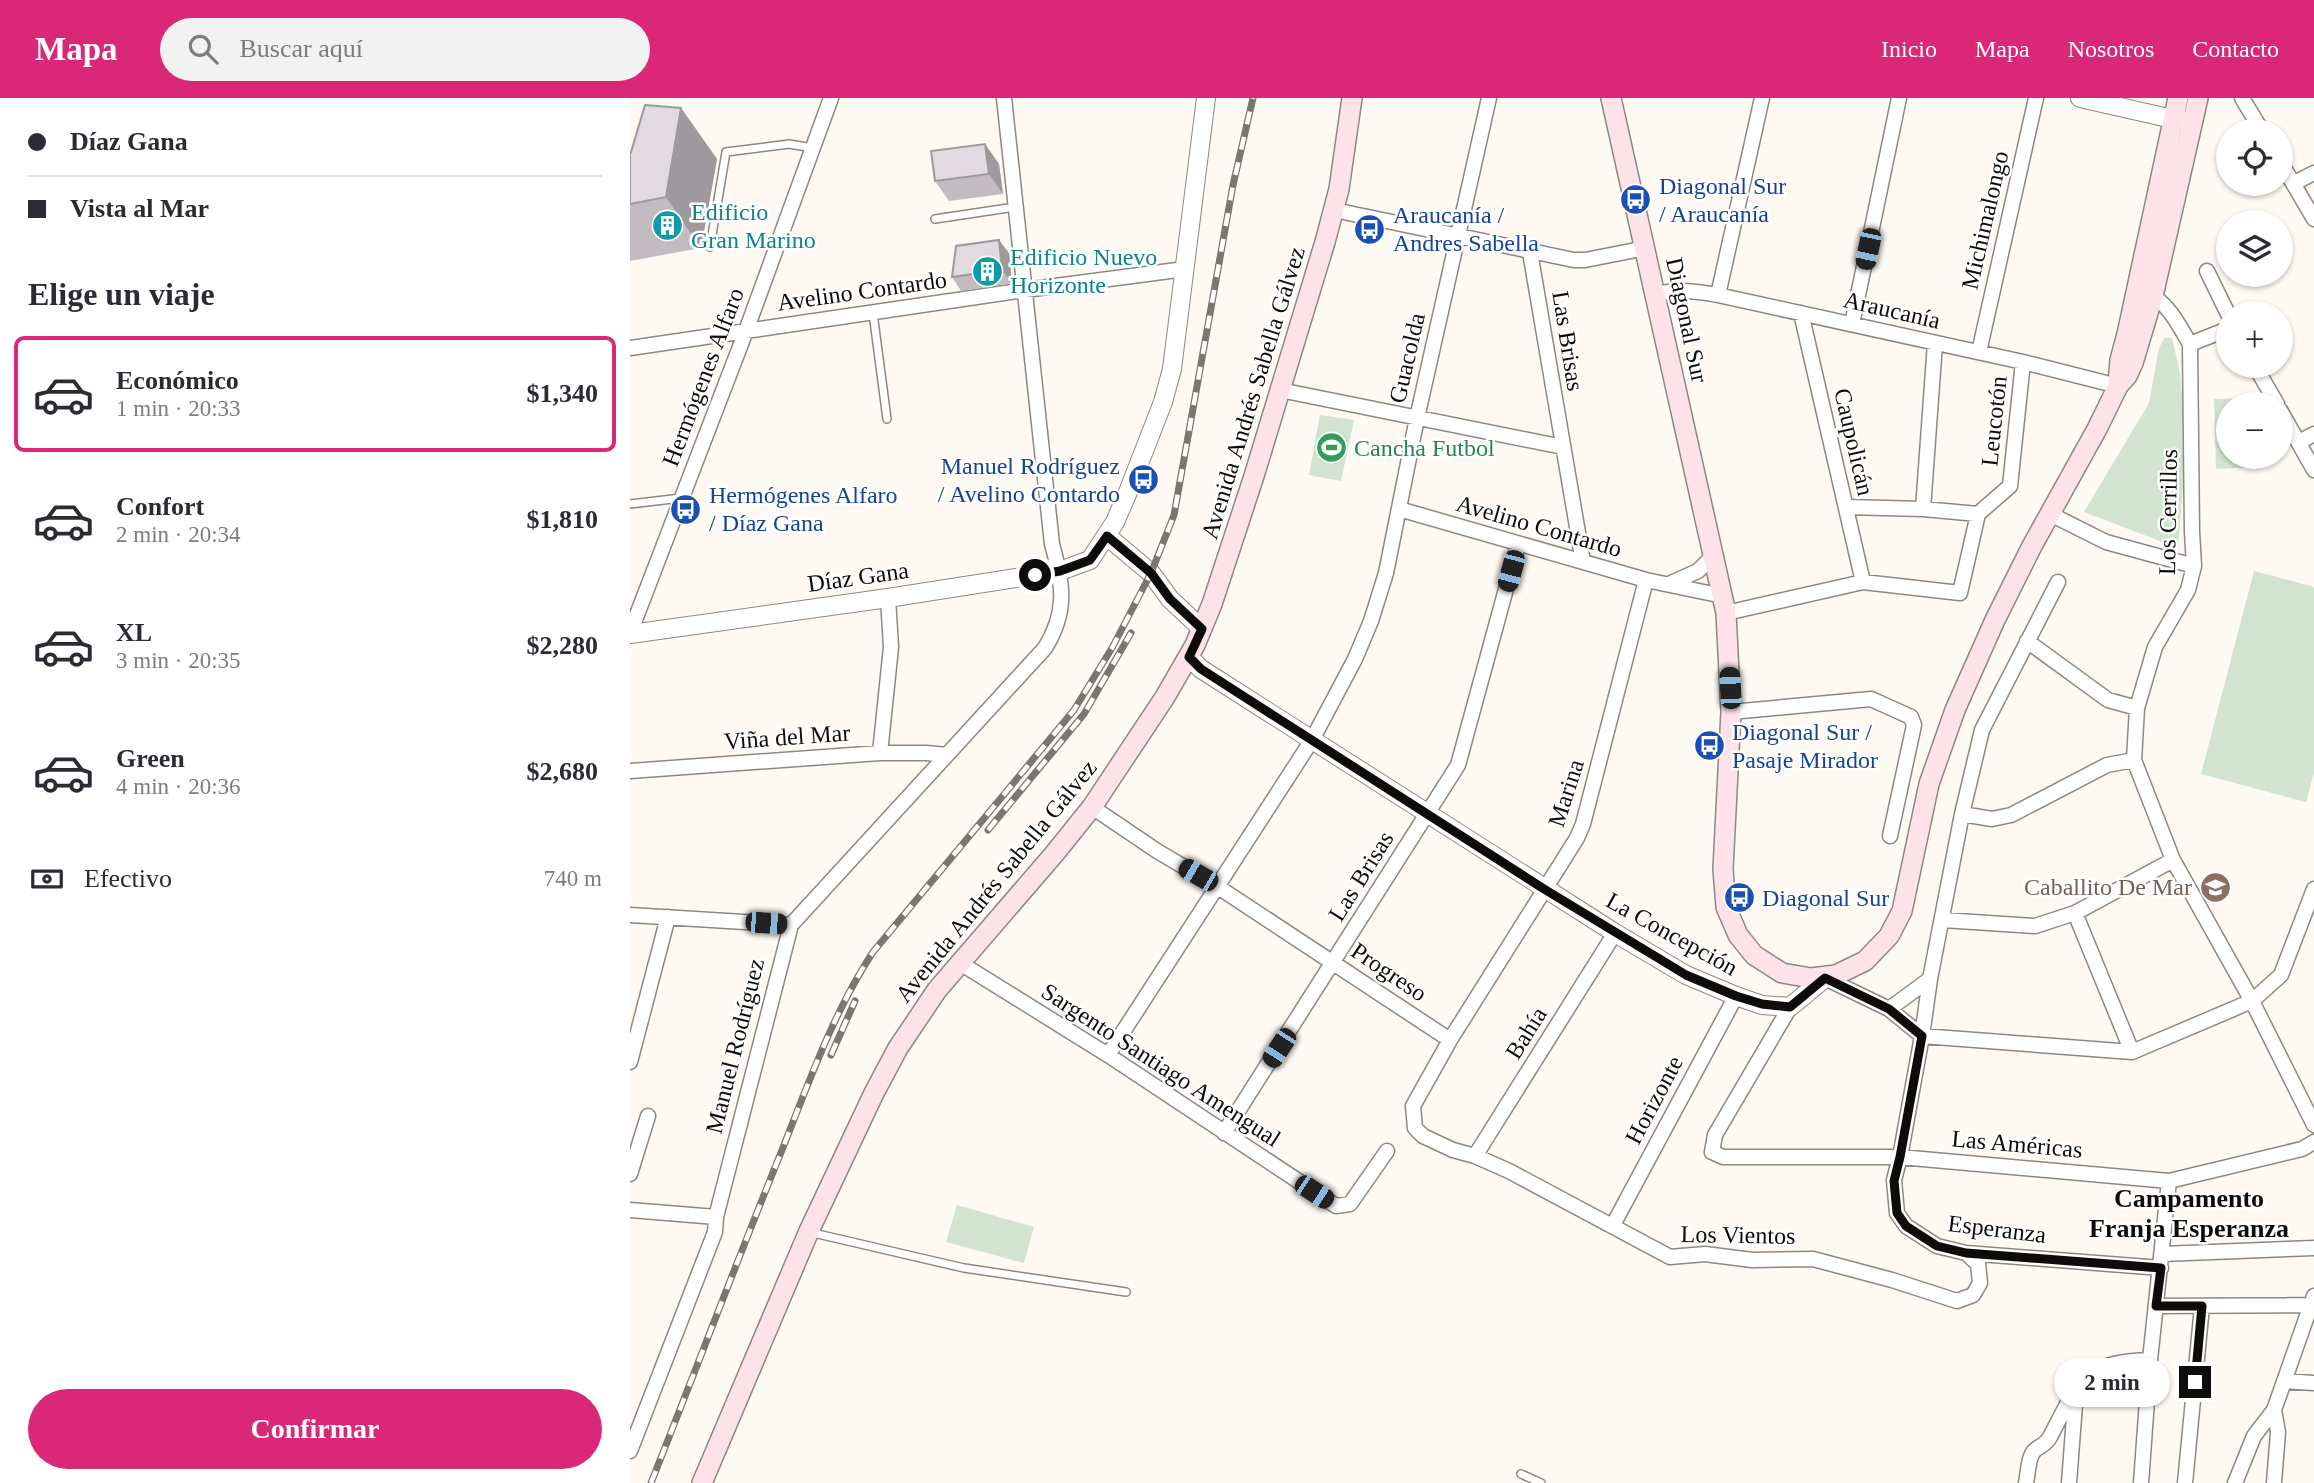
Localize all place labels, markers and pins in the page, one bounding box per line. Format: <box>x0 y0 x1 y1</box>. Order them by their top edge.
place label: Diagonal Sur / Araucanía <box>1659 173 1786 227</box>
bus stop icon: Diagonal Sur / Araucanía <box>1619 183 1653 217</box>
place label: Edificio Gran Marino <box>691 199 816 253</box>
place label: Araucanía / Andres Sabella <box>1393 202 1539 256</box>
building icon: Edificio Gran Marino <box>651 209 685 243</box>
bus stop icon: Araucanía / Andres Sabella <box>1353 212 1387 246</box>
place label: Edificio Nuevo Horizonte <box>1010 244 1157 298</box>
building icon: Edificio Nuevo Horizonte <box>970 254 1004 288</box>
sports icon: Cancha Futbol <box>1314 431 1348 465</box>
place label: Cancha Futbol <box>1354 435 1495 461</box>
place label: Manuel Rodríguez / Avelino Contardo <box>938 453 1120 507</box>
bus stop icon: Manuel Rodríguez / Avelino Contardo <box>1126 463 1160 497</box>
place label: Hermógenes Alfaro / Díaz Gana <box>709 482 898 536</box>
bus stop icon: Hermógenes Alfaro / Díaz Gana <box>669 492 703 526</box>
place label: Diagonal Sur / Pasaje Mirador <box>1732 719 1878 773</box>
bus stop icon: Diagonal Sur / Pasaje Mirador <box>1692 729 1726 763</box>
school or university icon: Caballito De Mar <box>2198 870 2232 904</box>
place label: Caballito De Mar <box>2024 874 2192 900</box>
bus stop icon: Diagonal Sur <box>1722 881 1756 915</box>
place label: Diagonal Sur <box>1762 885 1889 911</box>

